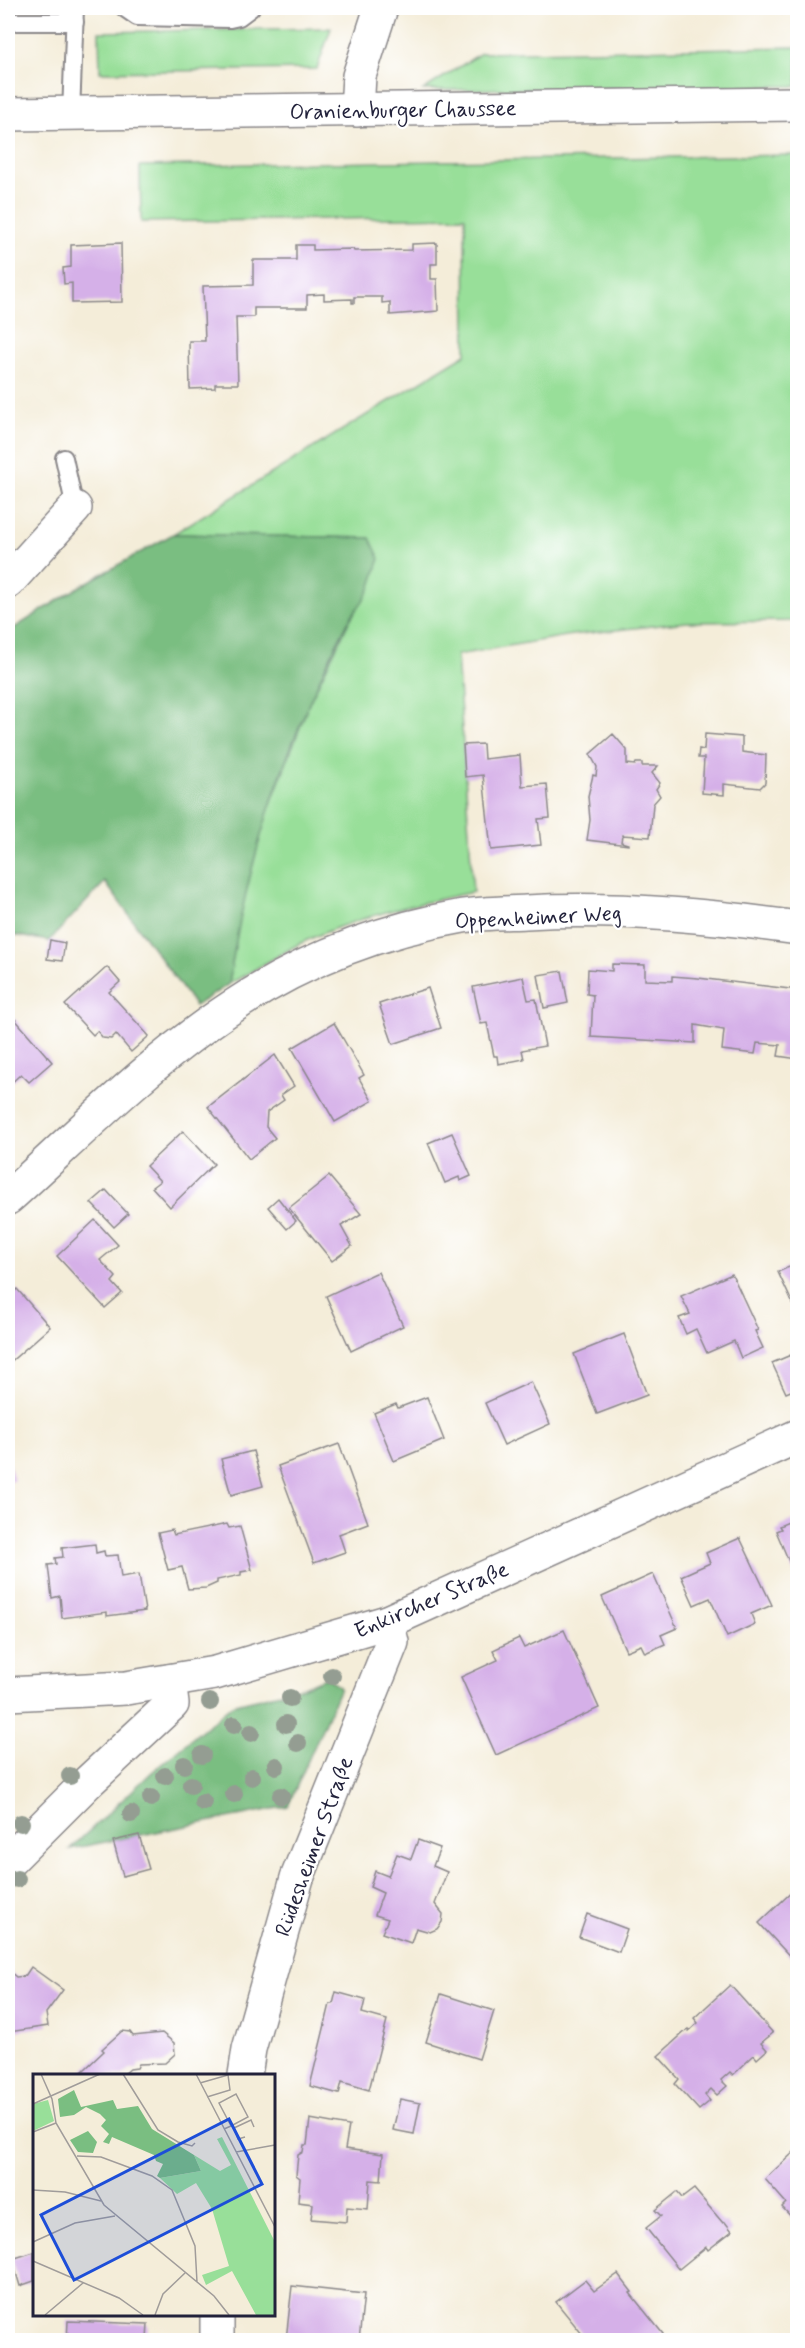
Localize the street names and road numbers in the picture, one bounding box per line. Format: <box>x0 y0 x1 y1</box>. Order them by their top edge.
street label: Oranienburger Chaussee <box>289 95 517 130</box>
street label: Oppenheimer Weg <box>454 900 622 937</box>
street label: Enkircher Straße <box>350 1556 513 1646</box>
street label: Rüdesheimer Straße <box>269 1753 360 1940</box>

